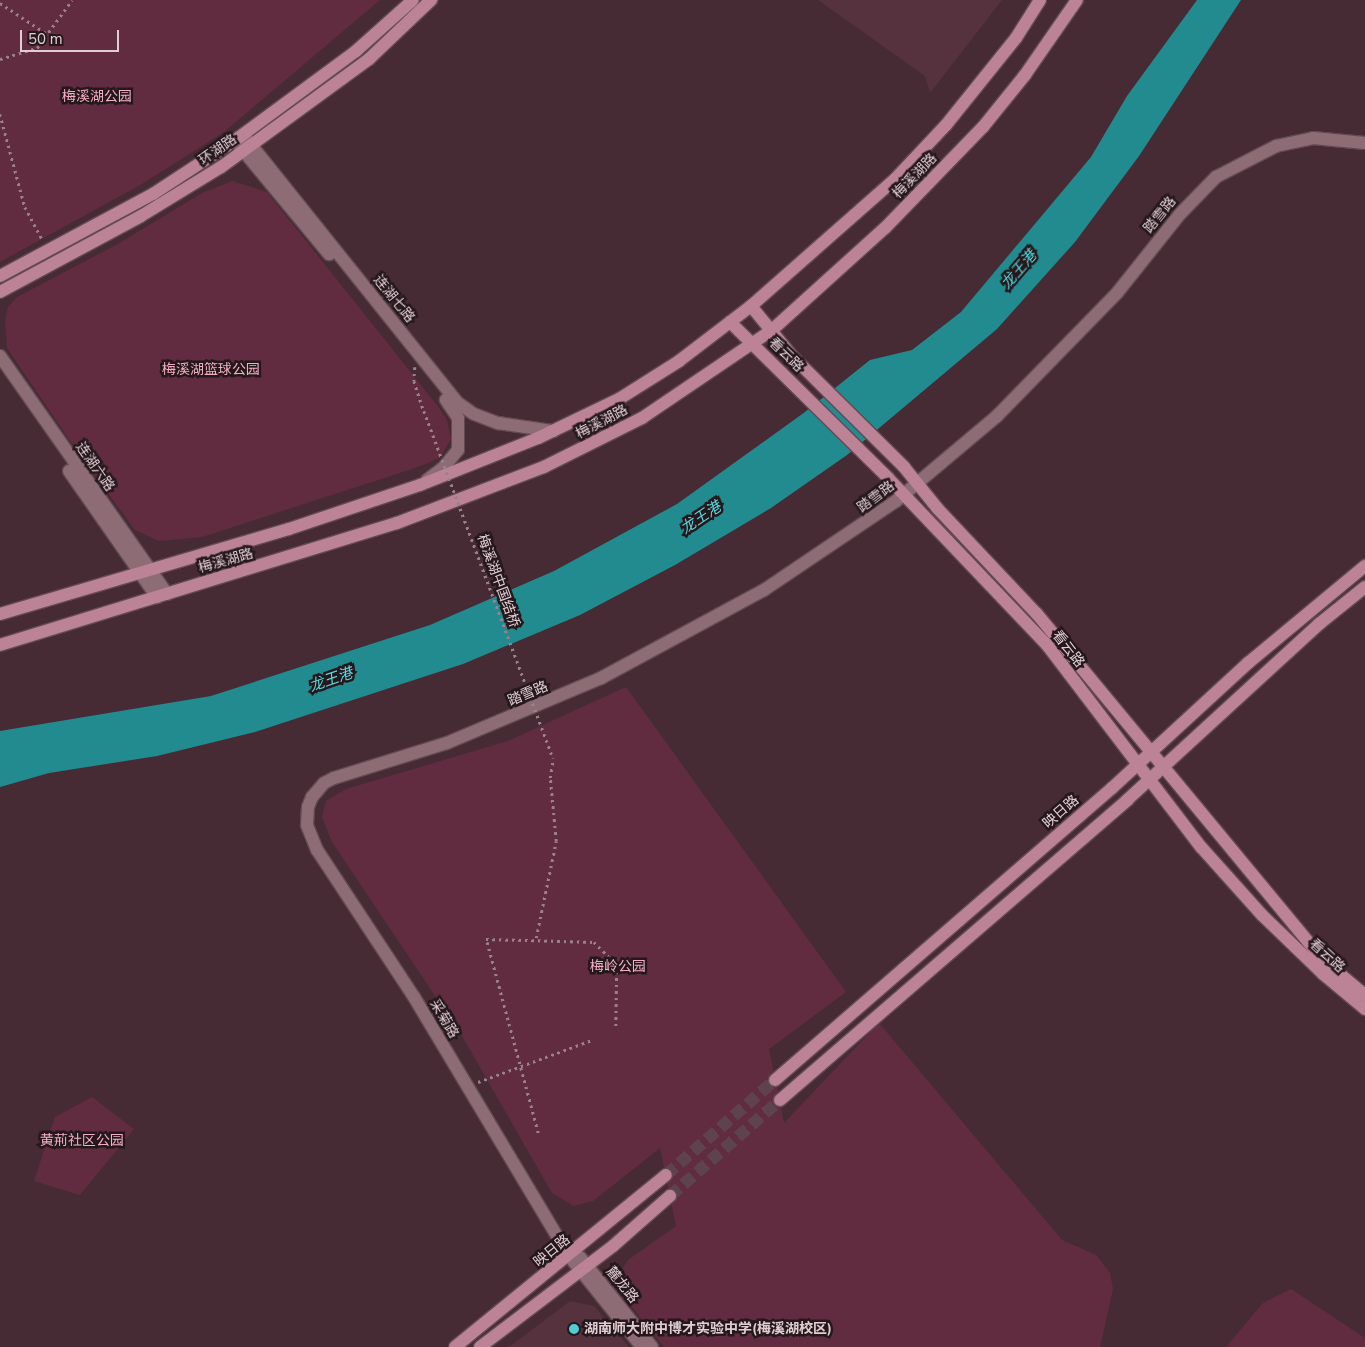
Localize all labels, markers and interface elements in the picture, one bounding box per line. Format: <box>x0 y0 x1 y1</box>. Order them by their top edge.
scale bar <box>22 20 121 52</box>
text: 50 m <box>28 29 63 49</box>
park label: 梅溪湖公园 <box>62 89 132 105</box>
street label: 环湖路 <box>196 131 240 169</box>
street label: 梅溪湖路 <box>890 150 940 202</box>
street label: 踏雪路 <box>1140 193 1180 237</box>
water label: 龙王港 <box>997 247 1041 293</box>
street label: 连湖七路 <box>370 272 418 326</box>
street label: 看云路 <box>765 334 807 376</box>
park label: 梅溪湖篮球公园 <box>162 362 260 378</box>
street label: 梅溪湖路 <box>573 401 631 443</box>
street label: 连湖六路 <box>72 439 118 495</box>
street label: 踏雪路 <box>854 478 898 516</box>
water label: 龙王港 <box>677 498 725 538</box>
street label: 梅溪湖中国结桥 <box>473 532 523 630</box>
street label: 梅溪湖路 <box>197 545 255 577</box>
street label: 看云路 <box>1048 627 1088 671</box>
water label: 龙王港 <box>307 664 355 696</box>
street label: 踏雪路 <box>505 678 551 710</box>
street label: 映日路 <box>1040 792 1082 832</box>
street label: 看云路 <box>1306 936 1348 976</box>
park label: 梅岭公园 <box>590 959 646 975</box>
street label: 采菊路 <box>426 997 462 1041</box>
park label: 黄荊社区公园 <box>40 1133 124 1149</box>
street label: 映日路 <box>530 1231 574 1271</box>
street label: 麓龙路 <box>602 1263 642 1307</box>
place label: 湖南师大附中博才实验中学(梅溪湖校区) <box>584 1321 832 1337</box>
marker: 湖南师大附中博才实验中学(梅溪湖校区) <box>568 1323 580 1335</box>

